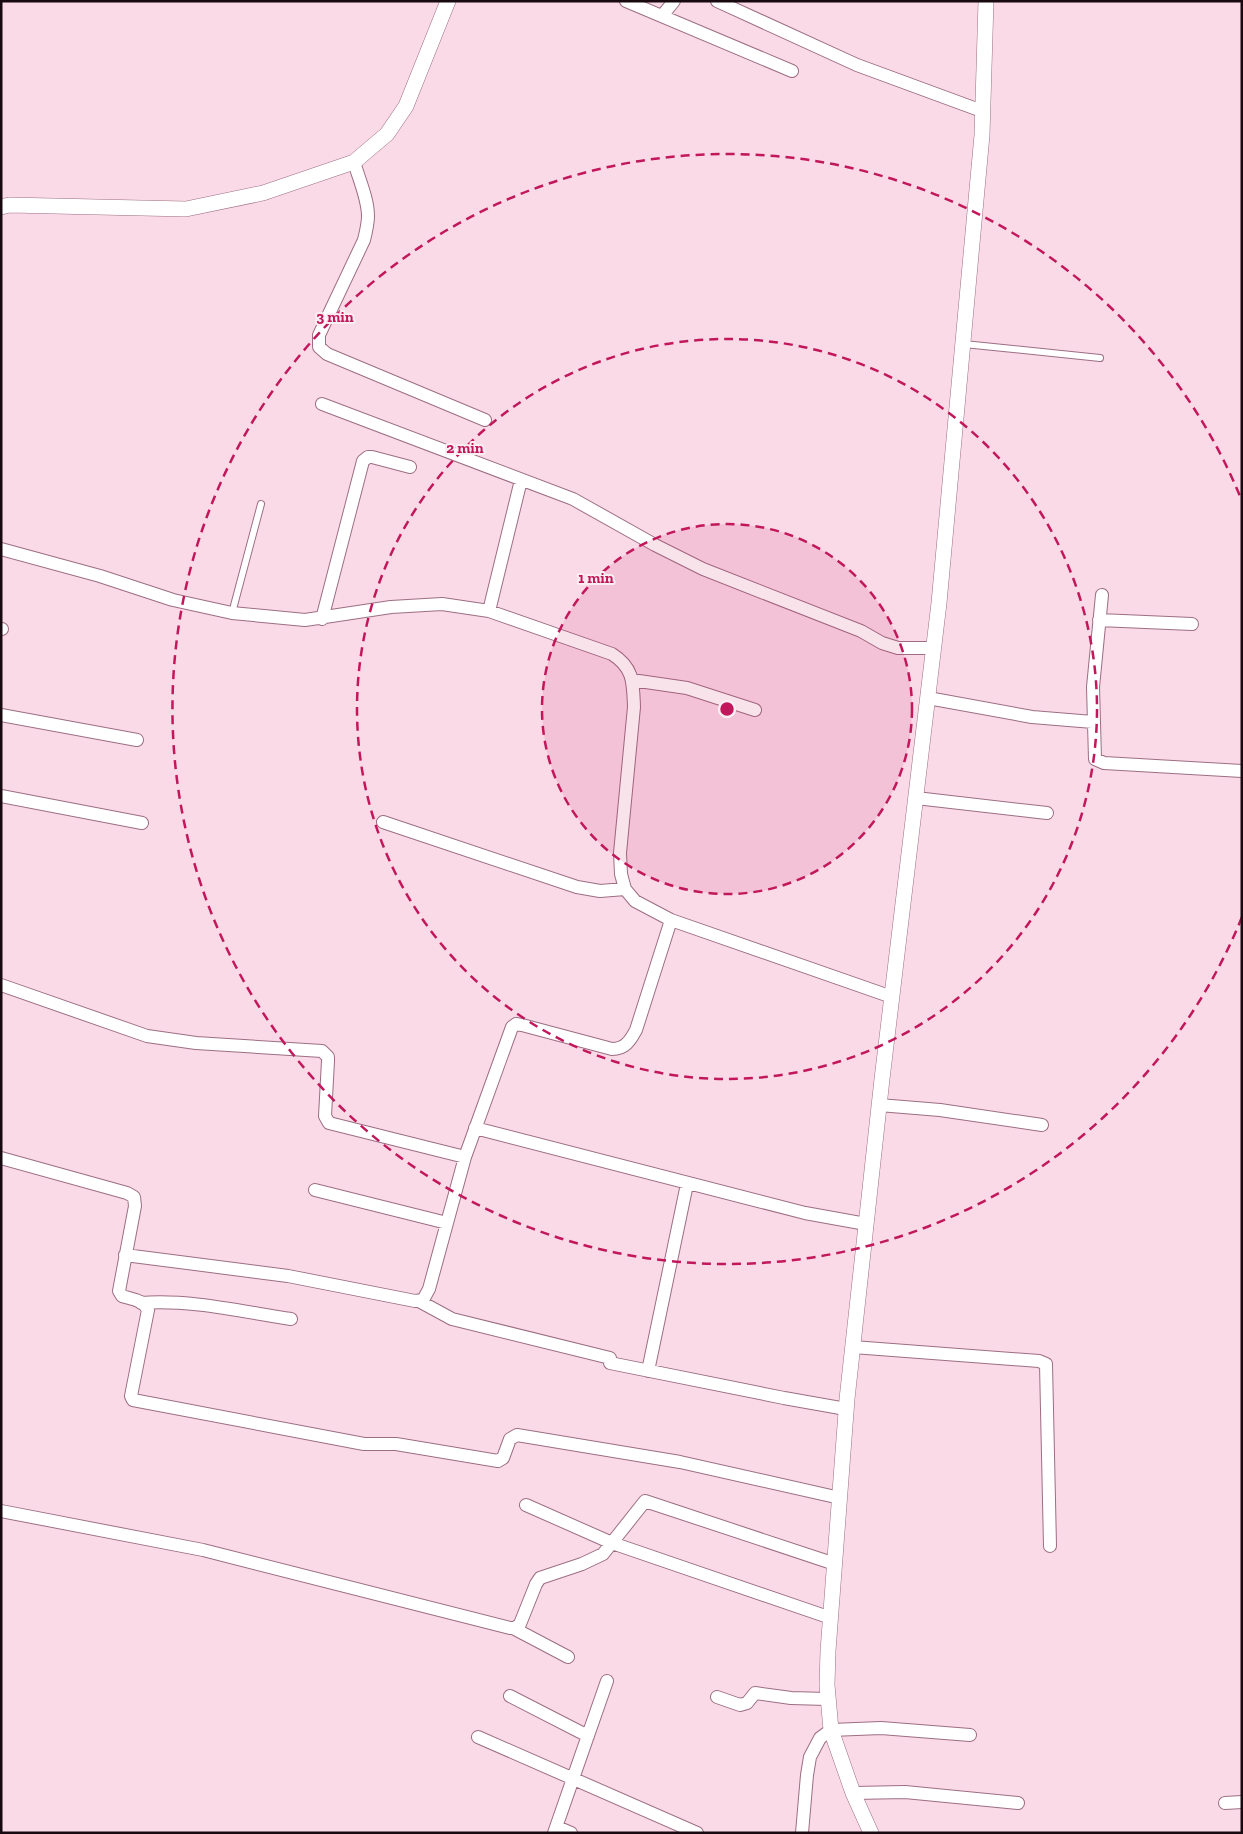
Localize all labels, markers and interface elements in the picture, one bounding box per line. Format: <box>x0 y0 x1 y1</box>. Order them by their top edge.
text: 3 min <box>316 308 354 326</box>
text: 2 min <box>446 439 484 457</box>
text: 1 min <box>578 569 614 587</box>
centre of rings <box>718 700 736 718</box>

